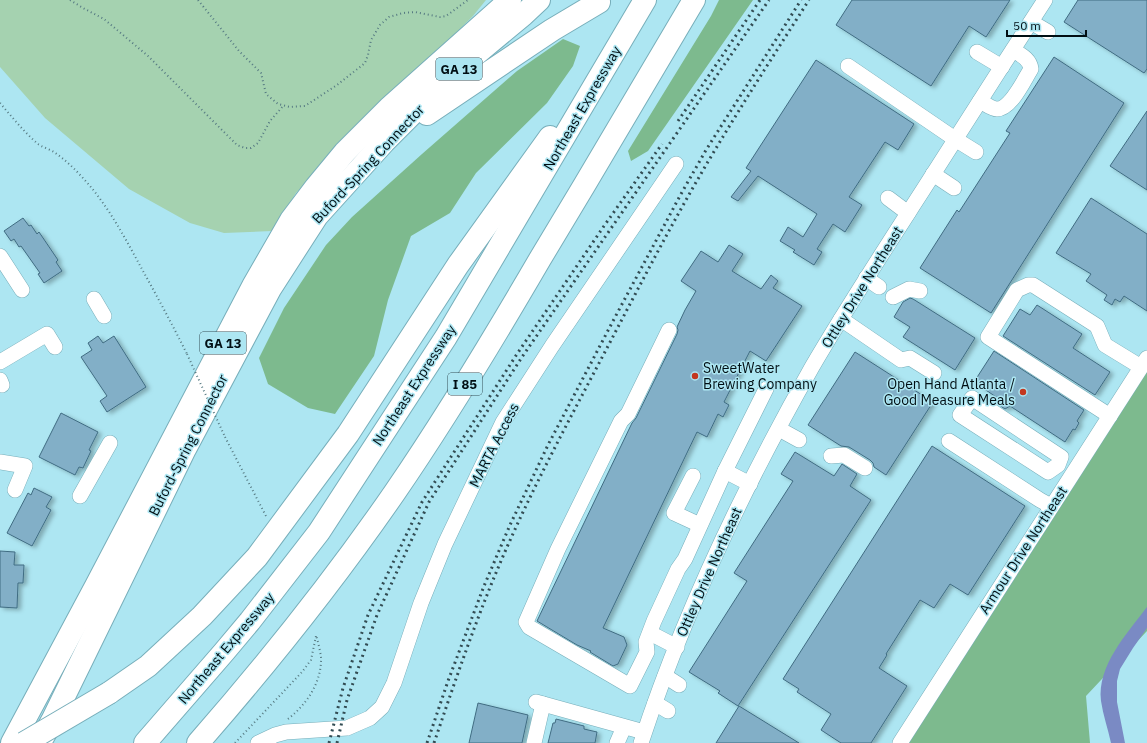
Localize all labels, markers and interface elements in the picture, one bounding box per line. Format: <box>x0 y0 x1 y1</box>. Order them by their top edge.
scale bar <box>1007 12 1086 38</box>
text: 50 m <box>1013 18 1041 33</box>
street label: Northeast Expressway <box>539 43 625 173</box>
road number: GA 13 <box>436 58 482 80</box>
street label: Buford-Spring Connector <box>308 101 428 227</box>
street label: Ottley Drive Northeast <box>817 223 907 351</box>
street label: Northeast Expressway <box>368 321 460 449</box>
road number: GA 13 <box>200 332 246 354</box>
place label: SweetWater Brewing Company <box>703 359 817 393</box>
street label: Buford-Spring Connector <box>144 371 232 519</box>
marker: SweetWater Brewing Company <box>690 371 700 381</box>
road number: I 85 <box>448 373 482 395</box>
place label: Open Hand Atlanta / Good Measure Meals <box>884 375 1015 409</box>
marker: Open Hand Atlanta / Good Measure Meals <box>1018 387 1028 397</box>
street label: MARTA Access <box>465 400 523 490</box>
street label: Armour Drive Northeast <box>975 483 1071 617</box>
street label: Ottley Drive Northeast <box>672 504 746 639</box>
street label: Northeast Expressway <box>174 588 278 708</box>

